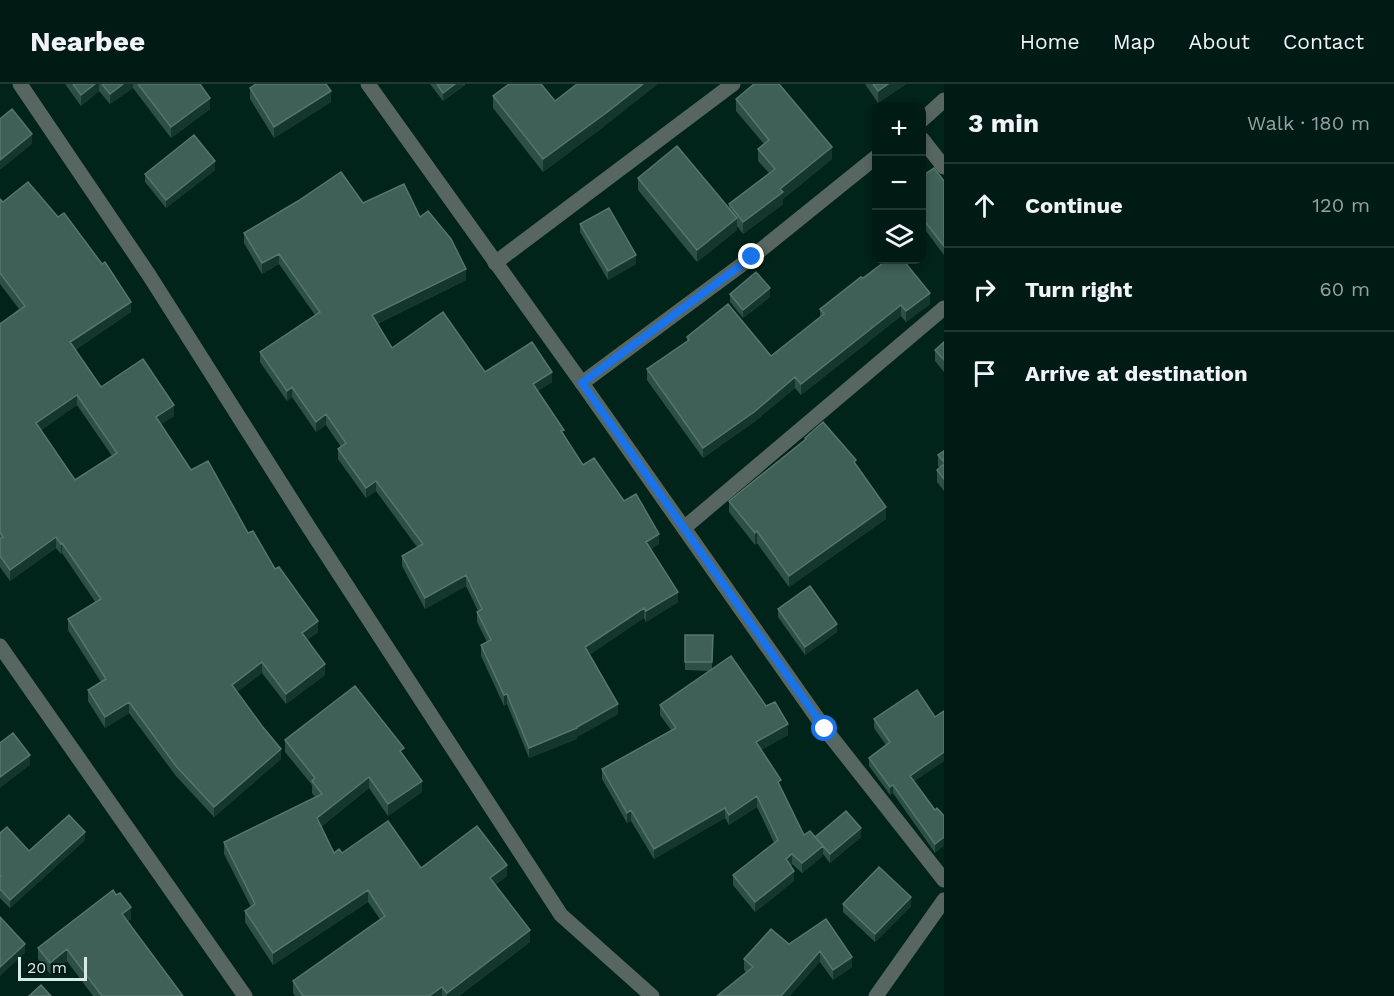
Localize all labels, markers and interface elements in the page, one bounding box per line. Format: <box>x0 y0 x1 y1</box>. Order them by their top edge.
text: Nearbee <box>30 25 145 58</box>
text: Home <box>1020 29 1080 54</box>
text: Map <box>1113 29 1156 54</box>
text: About <box>1189 29 1250 54</box>
text: Contact <box>1283 29 1364 54</box>
map controls <box>872 102 926 264</box>
button: + <box>872 102 926 156</box>
text: 3 min <box>968 108 1039 138</box>
text: Walk · 180 m <box>1247 111 1370 135</box>
button: − <box>872 156 926 210</box>
icon: ahead <box>968 189 1001 222</box>
text: Continue <box>1025 193 1123 218</box>
text: 120 m <box>1312 193 1370 217</box>
button: layers <box>872 210 926 264</box>
route end <box>738 243 764 269</box>
icon: right <box>968 273 1001 306</box>
text: Turn right <box>1025 277 1132 302</box>
text: 60 m <box>1320 277 1370 301</box>
icon: arrive <box>968 357 1001 390</box>
text: Arrive at destination <box>1025 361 1248 386</box>
route start <box>811 715 837 741</box>
scale bar <box>18 954 87 982</box>
text: 20 m <box>27 958 67 977</box>

